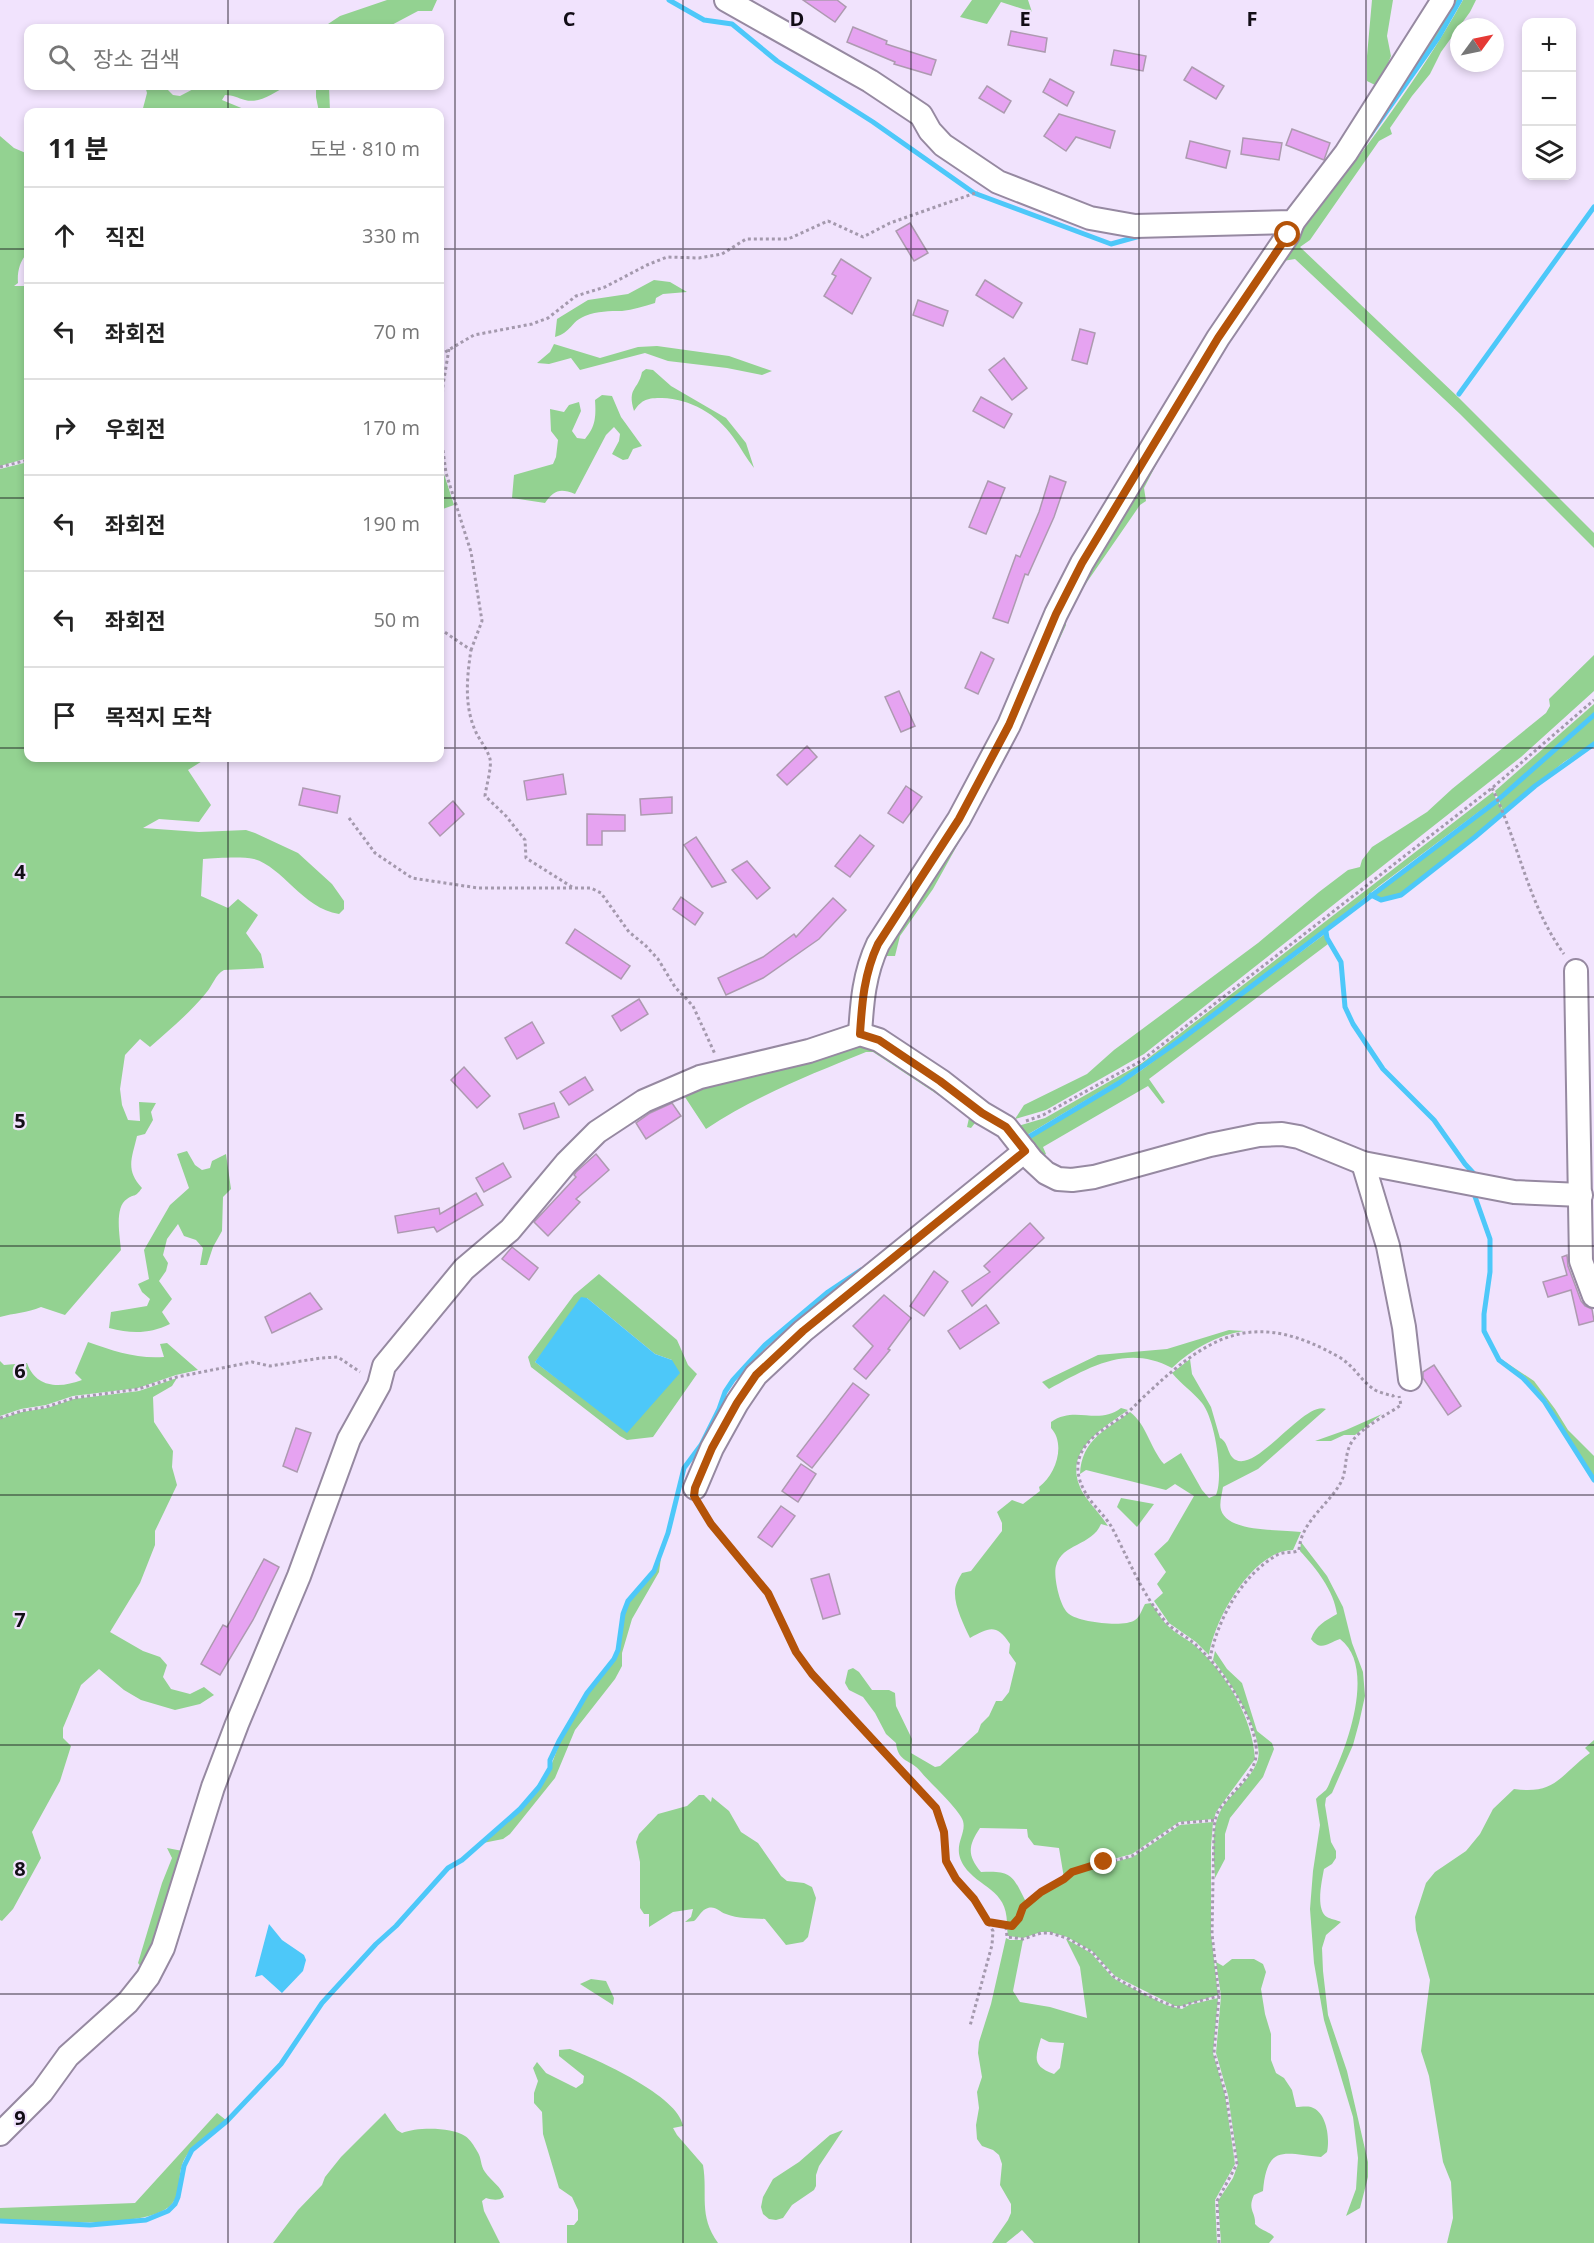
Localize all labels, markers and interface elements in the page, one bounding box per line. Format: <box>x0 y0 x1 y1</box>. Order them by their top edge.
text: C <box>563 5 576 32</box>
text: D <box>790 5 804 32</box>
text: E <box>1019 5 1031 32</box>
text: F <box>1247 5 1257 32</box>
north arrow <box>1450 18 1504 72</box>
map controls <box>1522 18 1576 180</box>
button: + <box>1522 18 1576 72</box>
search box <box>24 24 444 90</box>
icon: search <box>45 41 78 74</box>
text: 장소 검색 <box>93 43 180 73</box>
button: − <box>1522 72 1576 126</box>
button: layers <box>1522 126 1576 180</box>
text: 11 분 <box>48 130 108 166</box>
text: 도보 · 810 m <box>310 135 420 162</box>
icon: ahead <box>48 219 81 252</box>
text: 직진 <box>105 221 145 251</box>
route start <box>1274 221 1300 247</box>
text: 330 m <box>362 222 420 249</box>
icon: left <box>48 315 81 348</box>
text: 좌회전 <box>105 317 166 347</box>
text: 70 m <box>373 318 420 345</box>
icon: right <box>48 411 81 444</box>
text: 우회전 <box>105 413 166 443</box>
text: 170 m <box>362 414 420 441</box>
icon: left <box>48 507 81 540</box>
text: 좌회전 <box>105 509 166 539</box>
text: 190 m <box>362 510 420 537</box>
icon: left <box>48 603 81 636</box>
text: 좌회전 <box>105 605 166 635</box>
text: 50 m <box>373 606 420 633</box>
icon: arrive <box>48 699 81 732</box>
text: 목적지 도착 <box>105 701 212 731</box>
text: 4 <box>14 858 26 885</box>
text: 5 <box>14 1107 26 1134</box>
text: 6 <box>14 1357 26 1384</box>
text: 7 <box>14 1606 26 1633</box>
route end <box>1090 1848 1116 1874</box>
text: 8 <box>14 1855 26 1882</box>
text: 9 <box>14 2104 26 2131</box>

